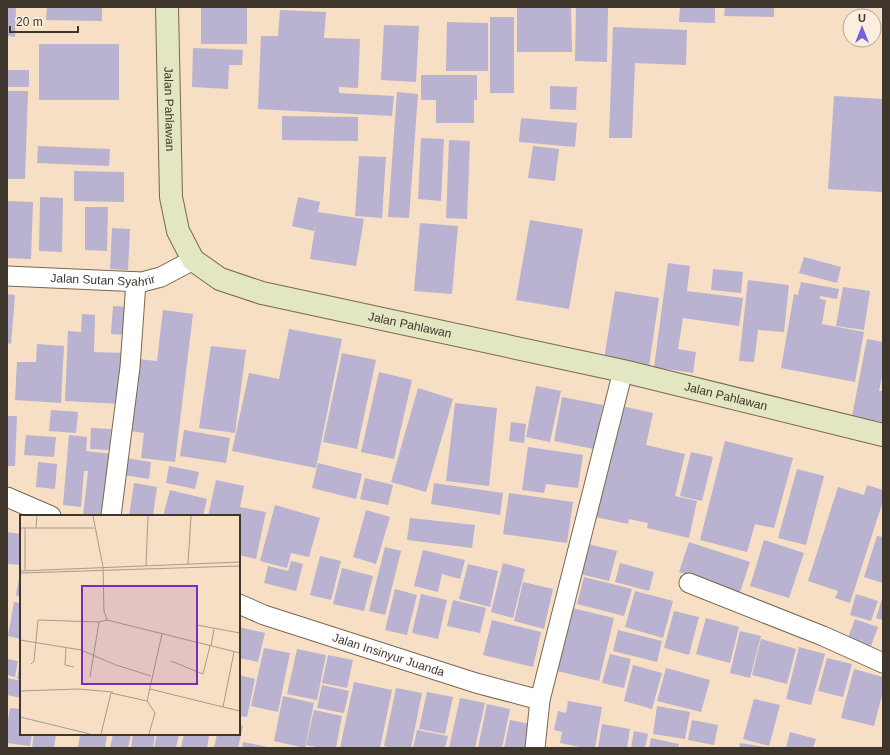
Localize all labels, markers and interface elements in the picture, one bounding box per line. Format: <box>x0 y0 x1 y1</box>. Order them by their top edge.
scale bar <box>10 8 78 34</box>
north arrow <box>842 8 882 48</box>
text: U <box>858 12 866 24</box>
text: 20 m <box>16 15 43 29</box>
street label: Jalan Pahlawan <box>161 66 177 152</box>
street label: Jalan Sutan Syahrir <box>50 271 157 289</box>
street label: Jalan Pahlawan <box>367 309 453 341</box>
street label: Jalan Pahlawan <box>683 379 769 413</box>
inset map <box>20 515 240 735</box>
street label: Jalan Insinyur Juanda <box>331 630 447 680</box>

